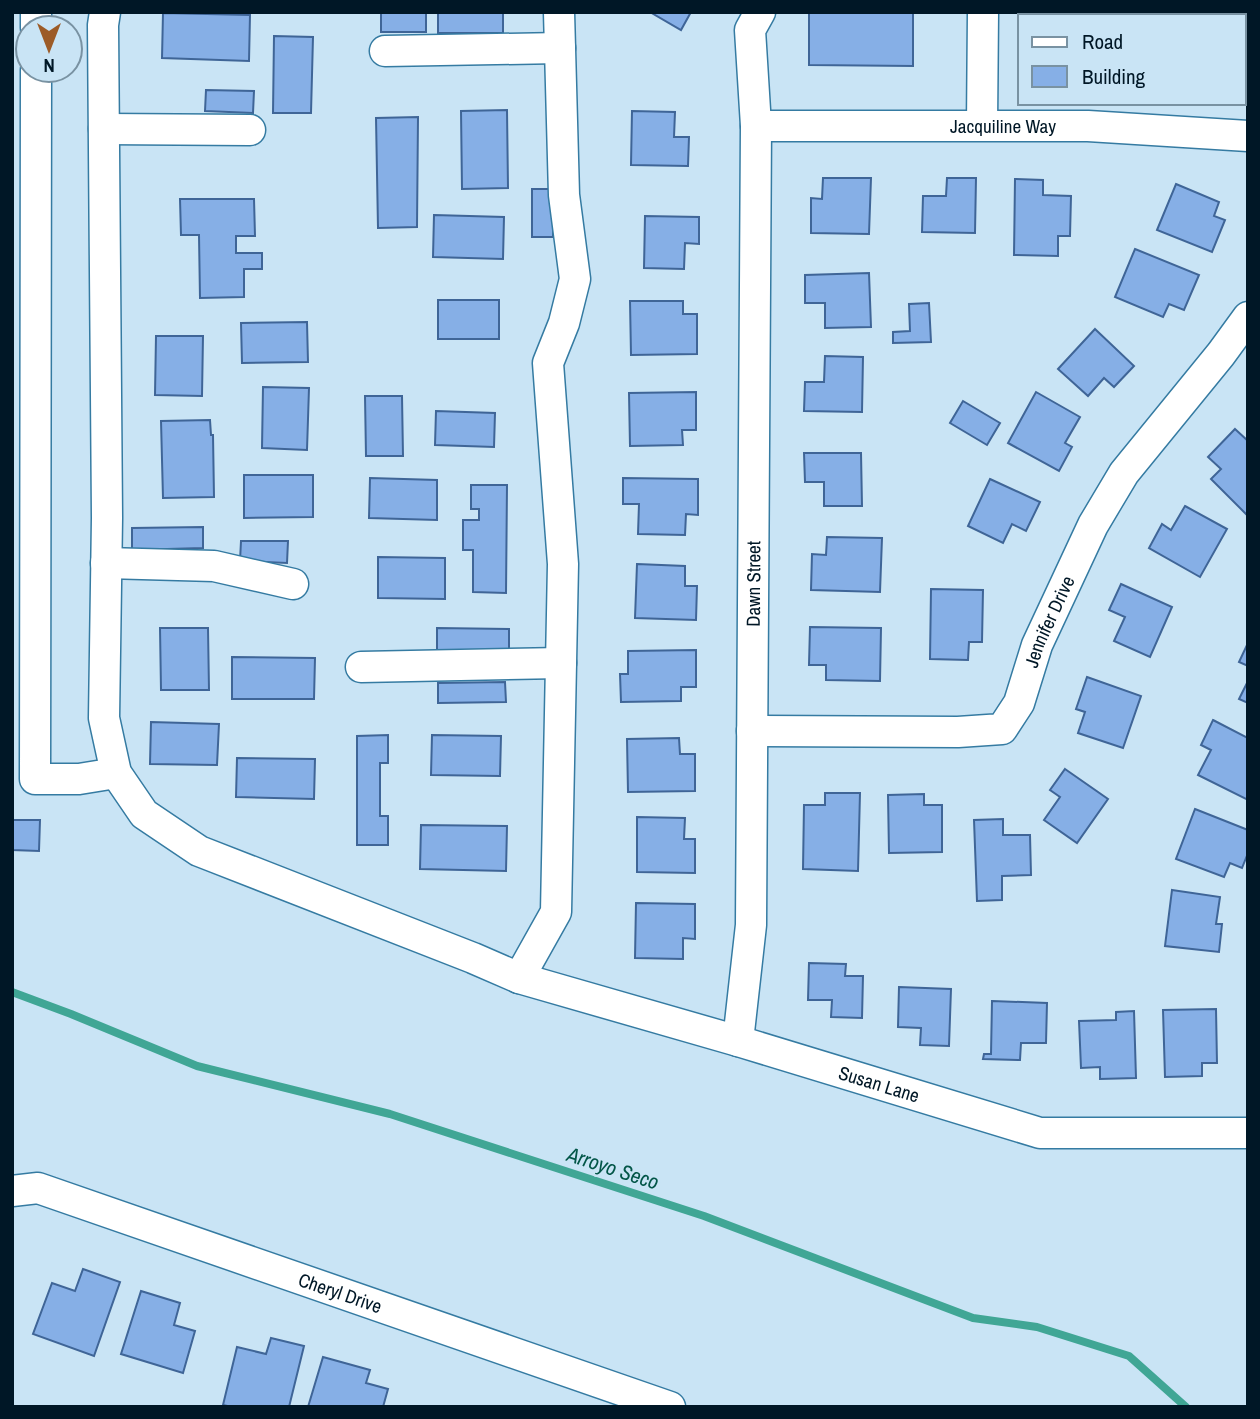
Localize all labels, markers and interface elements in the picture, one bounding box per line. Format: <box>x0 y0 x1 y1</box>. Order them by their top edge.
north arrow <box>14 14 84 84</box>
legend <box>1018 14 1246 105</box>
text: Road <box>1082 27 1123 56</box>
text: N <box>43 53 55 79</box>
text: Building <box>1082 62 1146 91</box>
street label: Jacquiline Way <box>950 113 1056 139</box>
street label: Dawn Street <box>740 540 766 627</box>
street label: Jennifer Drive <box>1018 571 1081 671</box>
street label: Susan Lane <box>835 1059 923 1109</box>
water label: Arroyo Seco <box>563 1139 663 1196</box>
street label: Cheryl Drive <box>295 1266 385 1319</box>

